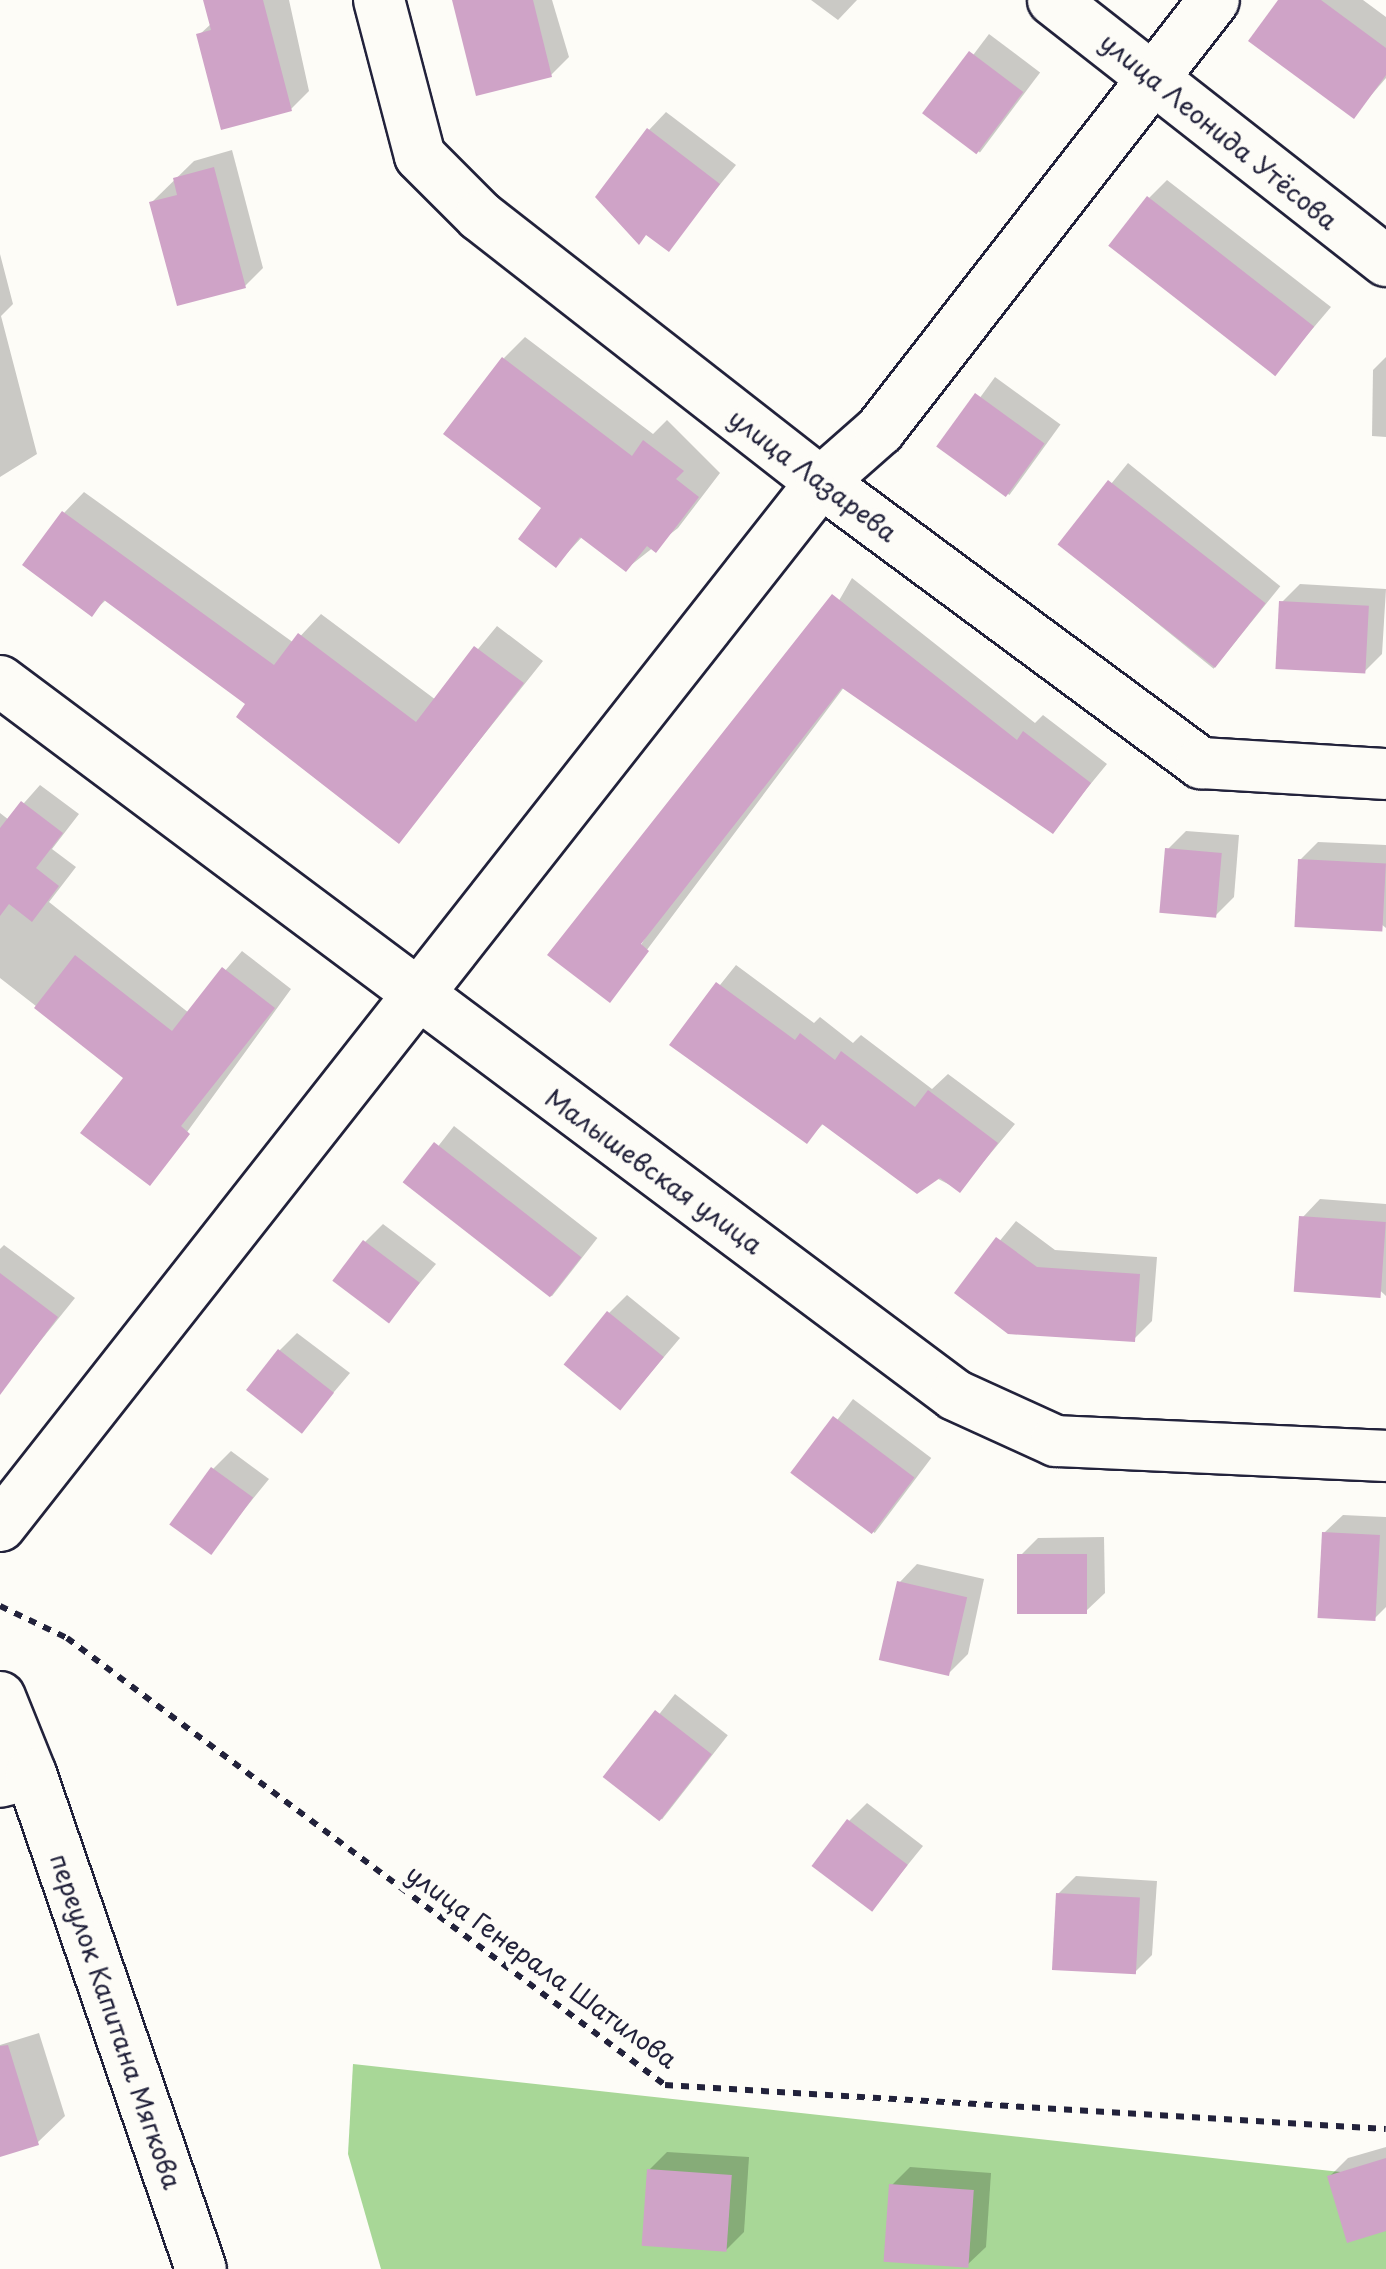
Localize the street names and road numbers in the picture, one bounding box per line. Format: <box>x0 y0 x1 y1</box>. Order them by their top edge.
street label: улица Леонида Утёсова <box>1094 26 1344 236</box>
street label: улица Лазарева <box>723 402 903 548</box>
street label: Малышевская улица <box>539 1082 769 1260</box>
street label: переулок Капитана Мягкова <box>44 1849 188 2193</box>
street label: улица Генерала Шатилова <box>400 1857 684 2075</box>

